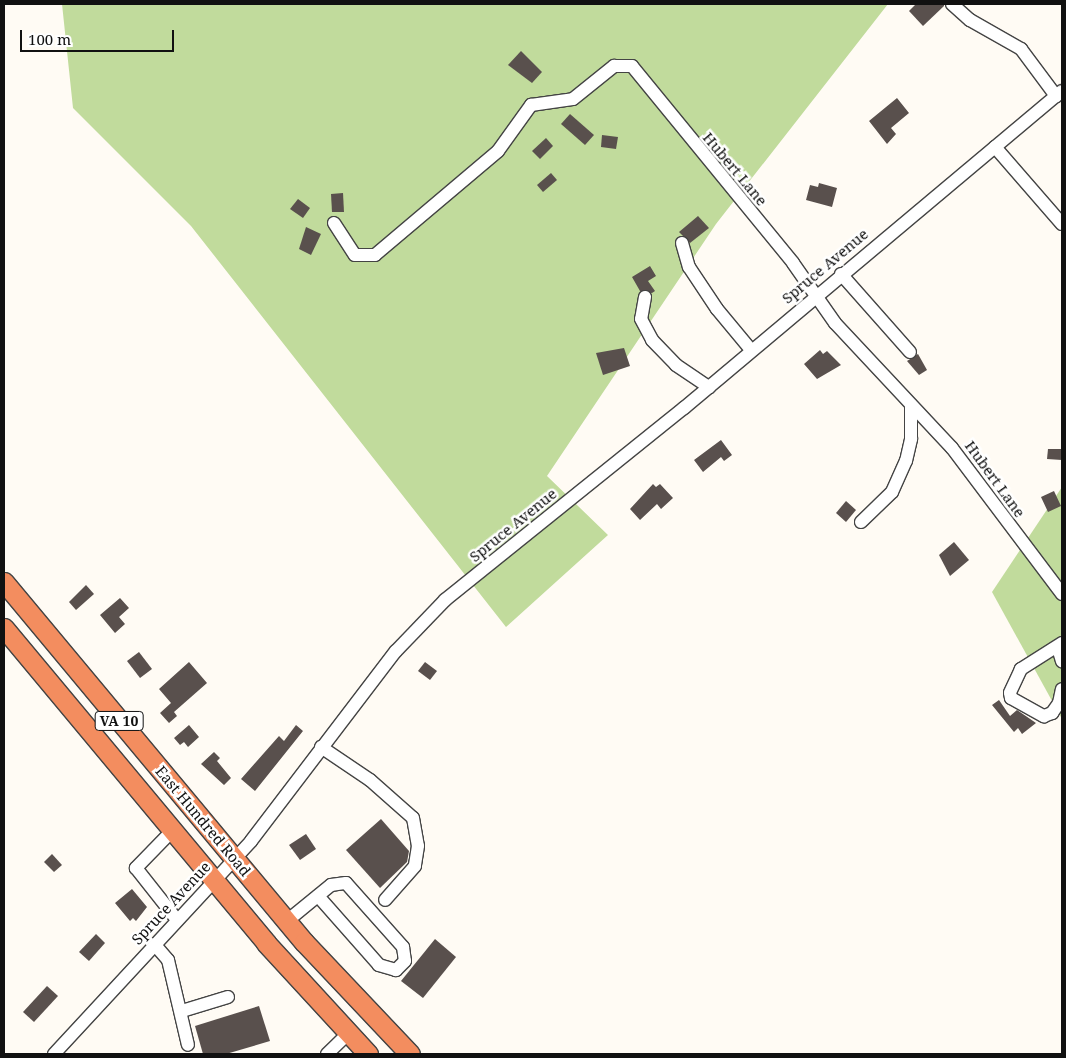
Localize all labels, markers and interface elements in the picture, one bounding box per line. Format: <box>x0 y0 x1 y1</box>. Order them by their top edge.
scale bar <box>22 20 176 52</box>
text: 100 m <box>28 29 71 49</box>
street label: Hubert Lane <box>699 129 771 209</box>
street label: Spruce Avenue <box>778 225 872 307</box>
street label: Hubert Lane <box>961 437 1029 521</box>
street label: Spruce Avenue <box>466 484 560 566</box>
road number: VA 10 <box>94 709 144 732</box>
street label: East Hundred Road <box>152 762 254 880</box>
street label: Spruce Avenue <box>128 858 214 948</box>

